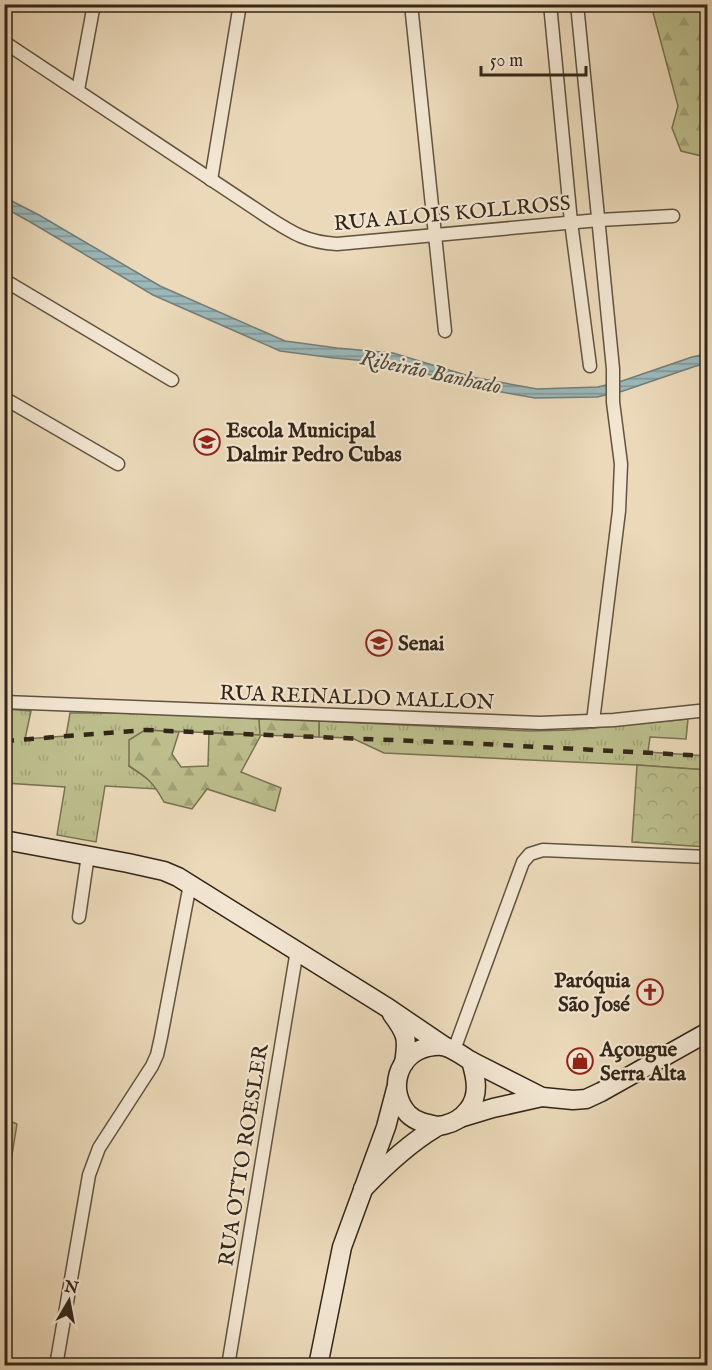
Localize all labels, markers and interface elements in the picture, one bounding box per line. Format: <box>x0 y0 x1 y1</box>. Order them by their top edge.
scale bar <box>481 39 586 77</box>
text: 50 m <box>490 50 523 73</box>
street label: RUA ALOIS KOLLROSS <box>333 191 572 238</box>
water label: Ribeirão Banhado <box>357 344 504 402</box>
place label: Escola Municipal Dalmir Pedro Cubas <box>226 418 402 469</box>
school or university icon: Escola Municipal Dalmir Pedro Cubas <box>192 427 222 457</box>
school or university icon: Senai <box>364 628 394 658</box>
place label: Senai <box>398 631 445 658</box>
street label: RUA REINALDO MALLON <box>219 680 495 717</box>
place label: Paróquia São José <box>554 968 631 1019</box>
church icon: Paróquia São José <box>635 977 665 1007</box>
place label: Açougue Serra Alta <box>599 1037 687 1088</box>
street label: RUA OTTO ROESLER <box>214 1041 276 1268</box>
shop icon: Açougue Serra Alta <box>565 1046 595 1076</box>
north arrow <box>39 1271 99 1331</box>
text: N <box>62 1277 80 1299</box>

